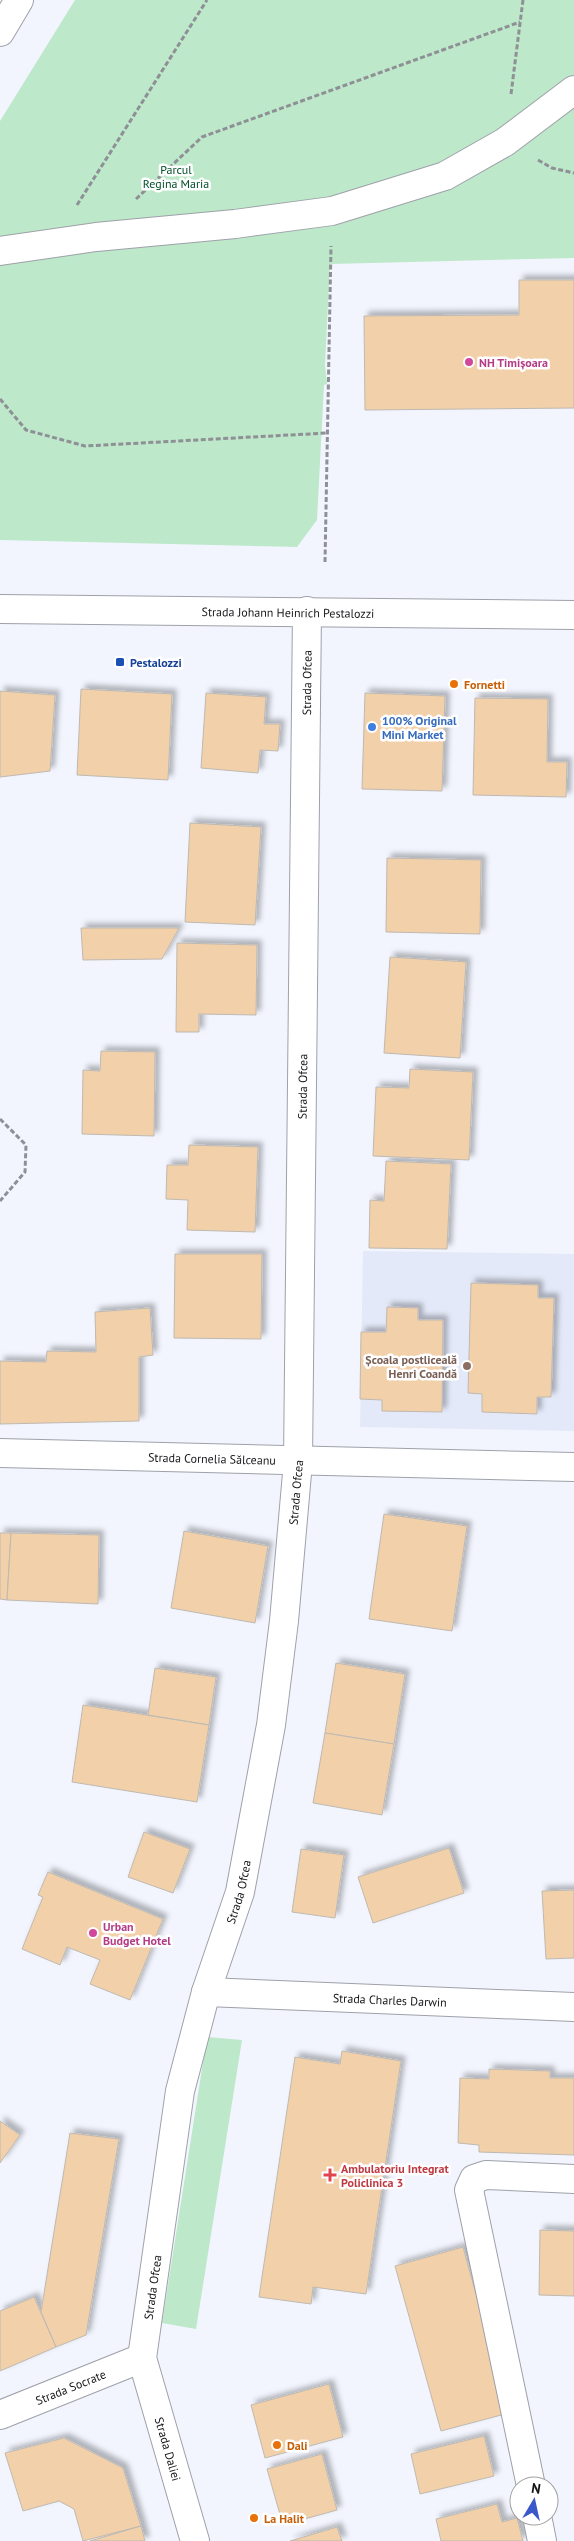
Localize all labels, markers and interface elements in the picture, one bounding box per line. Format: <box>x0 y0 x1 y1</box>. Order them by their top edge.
park label: Parcul Regina Maria <box>143 162 209 191</box>
place label: NH Timișoara <box>479 355 548 370</box>
marker: NH Timișoara <box>463 356 475 368</box>
street label: Strada Johann Heinrich Pestalozzi <box>202 604 374 620</box>
street label: Strada Ofcea <box>298 650 314 715</box>
place label: Pestalozzi <box>130 655 182 670</box>
marker: Pestalozzi <box>114 656 126 668</box>
place label: Fornetti <box>464 677 505 692</box>
marker: Fornetti <box>448 678 460 690</box>
place label: 100% Original Mini Market <box>382 713 457 742</box>
marker: 100% Original Mini Market <box>366 721 378 733</box>
street label: Strada Ofcea <box>294 1054 310 1119</box>
place label: Școala postliceală Henri Coandă <box>365 1352 457 1381</box>
marker: Școala postliceală Henri Coandă <box>461 1360 473 1372</box>
street label: Strada Cornelia Sălceanu <box>148 1449 276 1467</box>
street label: Strada Ofcea <box>285 1459 306 1526</box>
street label: Strada Ofcea <box>222 1859 253 1925</box>
place label: Urban Budget Hotel <box>103 1919 171 1948</box>
marker: Urban Budget Hotel <box>87 1927 99 1939</box>
street label: Strada Charles Darwin <box>333 1990 447 2009</box>
place label: Ambulatoriu Integrat Policlinica 3 <box>341 2161 450 2190</box>
marker: Ambulatoriu Integrat Policlinica 3 <box>323 2168 337 2182</box>
street label: Strada Ofcea <box>140 2254 164 2321</box>
street label: Strada Socrate <box>33 2366 108 2408</box>
street label: Strada Daliei <box>152 2415 184 2483</box>
place label: Dali <box>287 2438 307 2453</box>
marker: Dali <box>271 2439 283 2451</box>
north arrow <box>509 2476 559 2526</box>
text: N <box>530 2479 542 2498</box>
place label: La Halit <box>264 2511 305 2526</box>
marker: La Halit <box>248 2512 260 2524</box>

